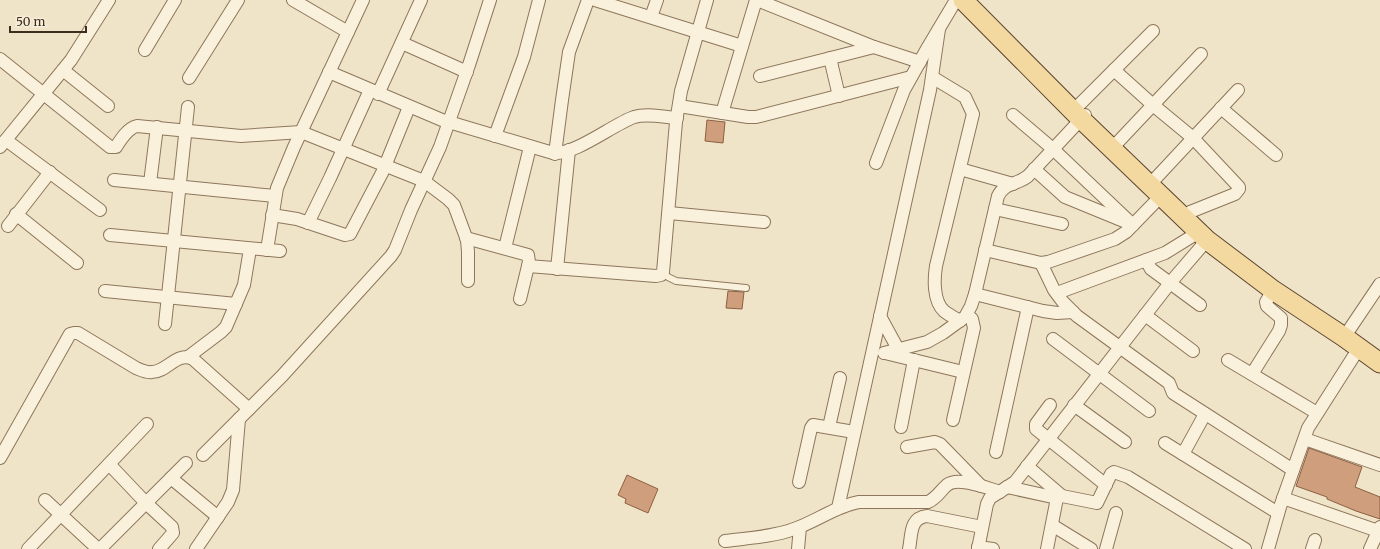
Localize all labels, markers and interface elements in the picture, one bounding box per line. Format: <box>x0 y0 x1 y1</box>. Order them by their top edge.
scale bar <box>10 8 86 34</box>
text: 50 m <box>16 14 45 29</box>

